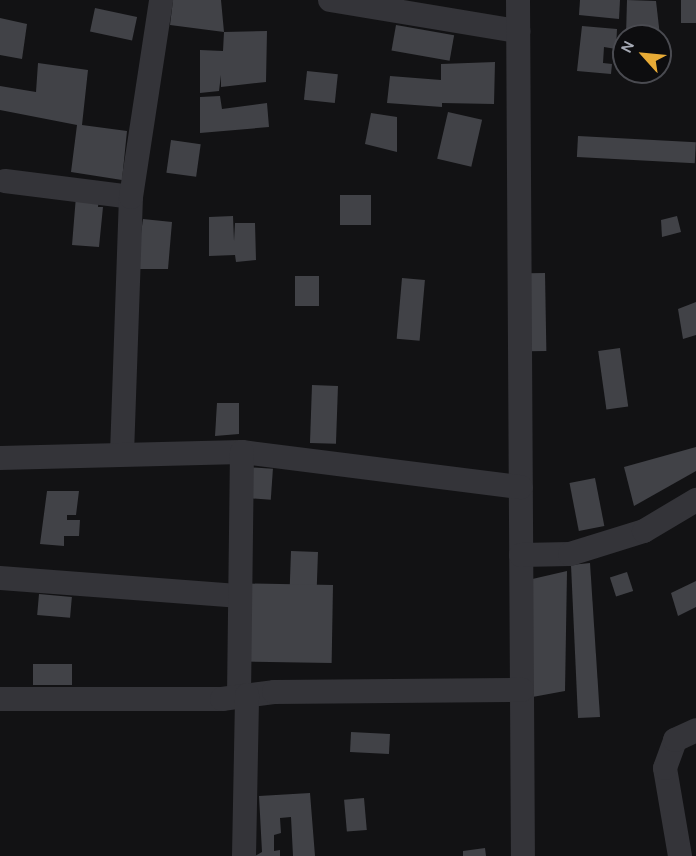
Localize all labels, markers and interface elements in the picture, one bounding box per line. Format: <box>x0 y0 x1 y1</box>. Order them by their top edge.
north arrow <box>612 24 672 84</box>
text: N <box>616 37 638 56</box>

